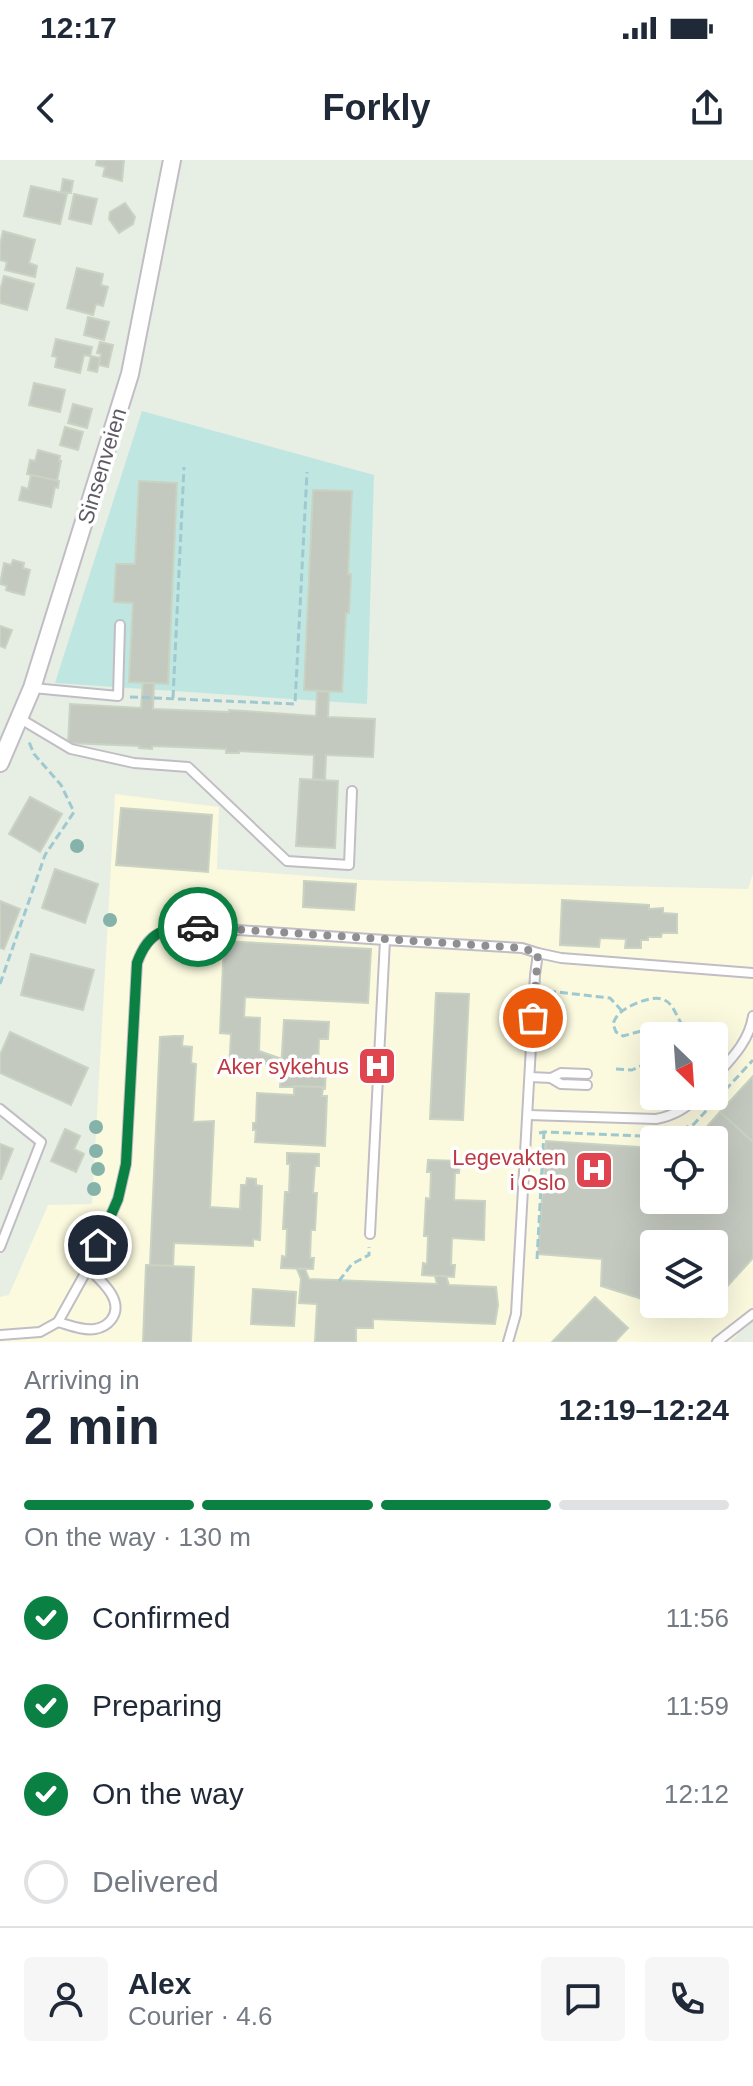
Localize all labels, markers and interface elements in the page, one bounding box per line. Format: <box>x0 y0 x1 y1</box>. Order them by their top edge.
text: 12:17 <box>40 11 117 44</box>
icon: back <box>24 86 68 130</box>
icon: share <box>685 86 729 130</box>
text: Forkly <box>322 87 431 128</box>
street label: Sinsenveien <box>73 405 131 527</box>
courier <box>158 887 238 967</box>
icon: car <box>176 905 220 949</box>
pin <box>499 984 567 1052</box>
icon: bag <box>511 996 555 1040</box>
north arrow <box>640 1022 728 1110</box>
map controls <box>640 1022 728 1318</box>
hospital icon: Aker sykehus <box>356 1045 398 1087</box>
place label: Aker sykehus <box>217 1054 349 1079</box>
button: locate <box>640 1126 728 1214</box>
place label: Legevakten i Oslo <box>452 1145 566 1195</box>
hospital icon: Legevakten i Oslo <box>573 1149 615 1191</box>
pin <box>64 1211 132 1279</box>
icon: home <box>76 1223 120 1267</box>
button: layers <box>640 1230 728 1318</box>
text: Arriving in <box>24 1365 140 1395</box>
text: 12:19–12:24 <box>559 1393 729 1426</box>
text: 2 min <box>24 1397 160 1455</box>
text: On the way · 130 m <box>24 1522 251 1552</box>
icon: check <box>24 1596 68 1640</box>
text: Confirmed <box>92 1601 230 1634</box>
text: 11:56 <box>666 1603 729 1633</box>
icon: check <box>24 1684 68 1728</box>
text: Preparing <box>92 1689 222 1722</box>
text: 11:59 <box>666 1691 729 1721</box>
icon: check <box>24 1772 68 1816</box>
text: On the way <box>92 1777 244 1810</box>
text: 12:12 <box>664 1779 729 1809</box>
text: Delivered <box>92 1865 219 1898</box>
button: person <box>24 1957 108 2041</box>
button: chat <box>541 1957 625 2041</box>
button: phone <box>645 1957 729 2041</box>
text: Alex <box>128 1967 191 2000</box>
text: Courier · 4.6 <box>128 2001 273 2031</box>

